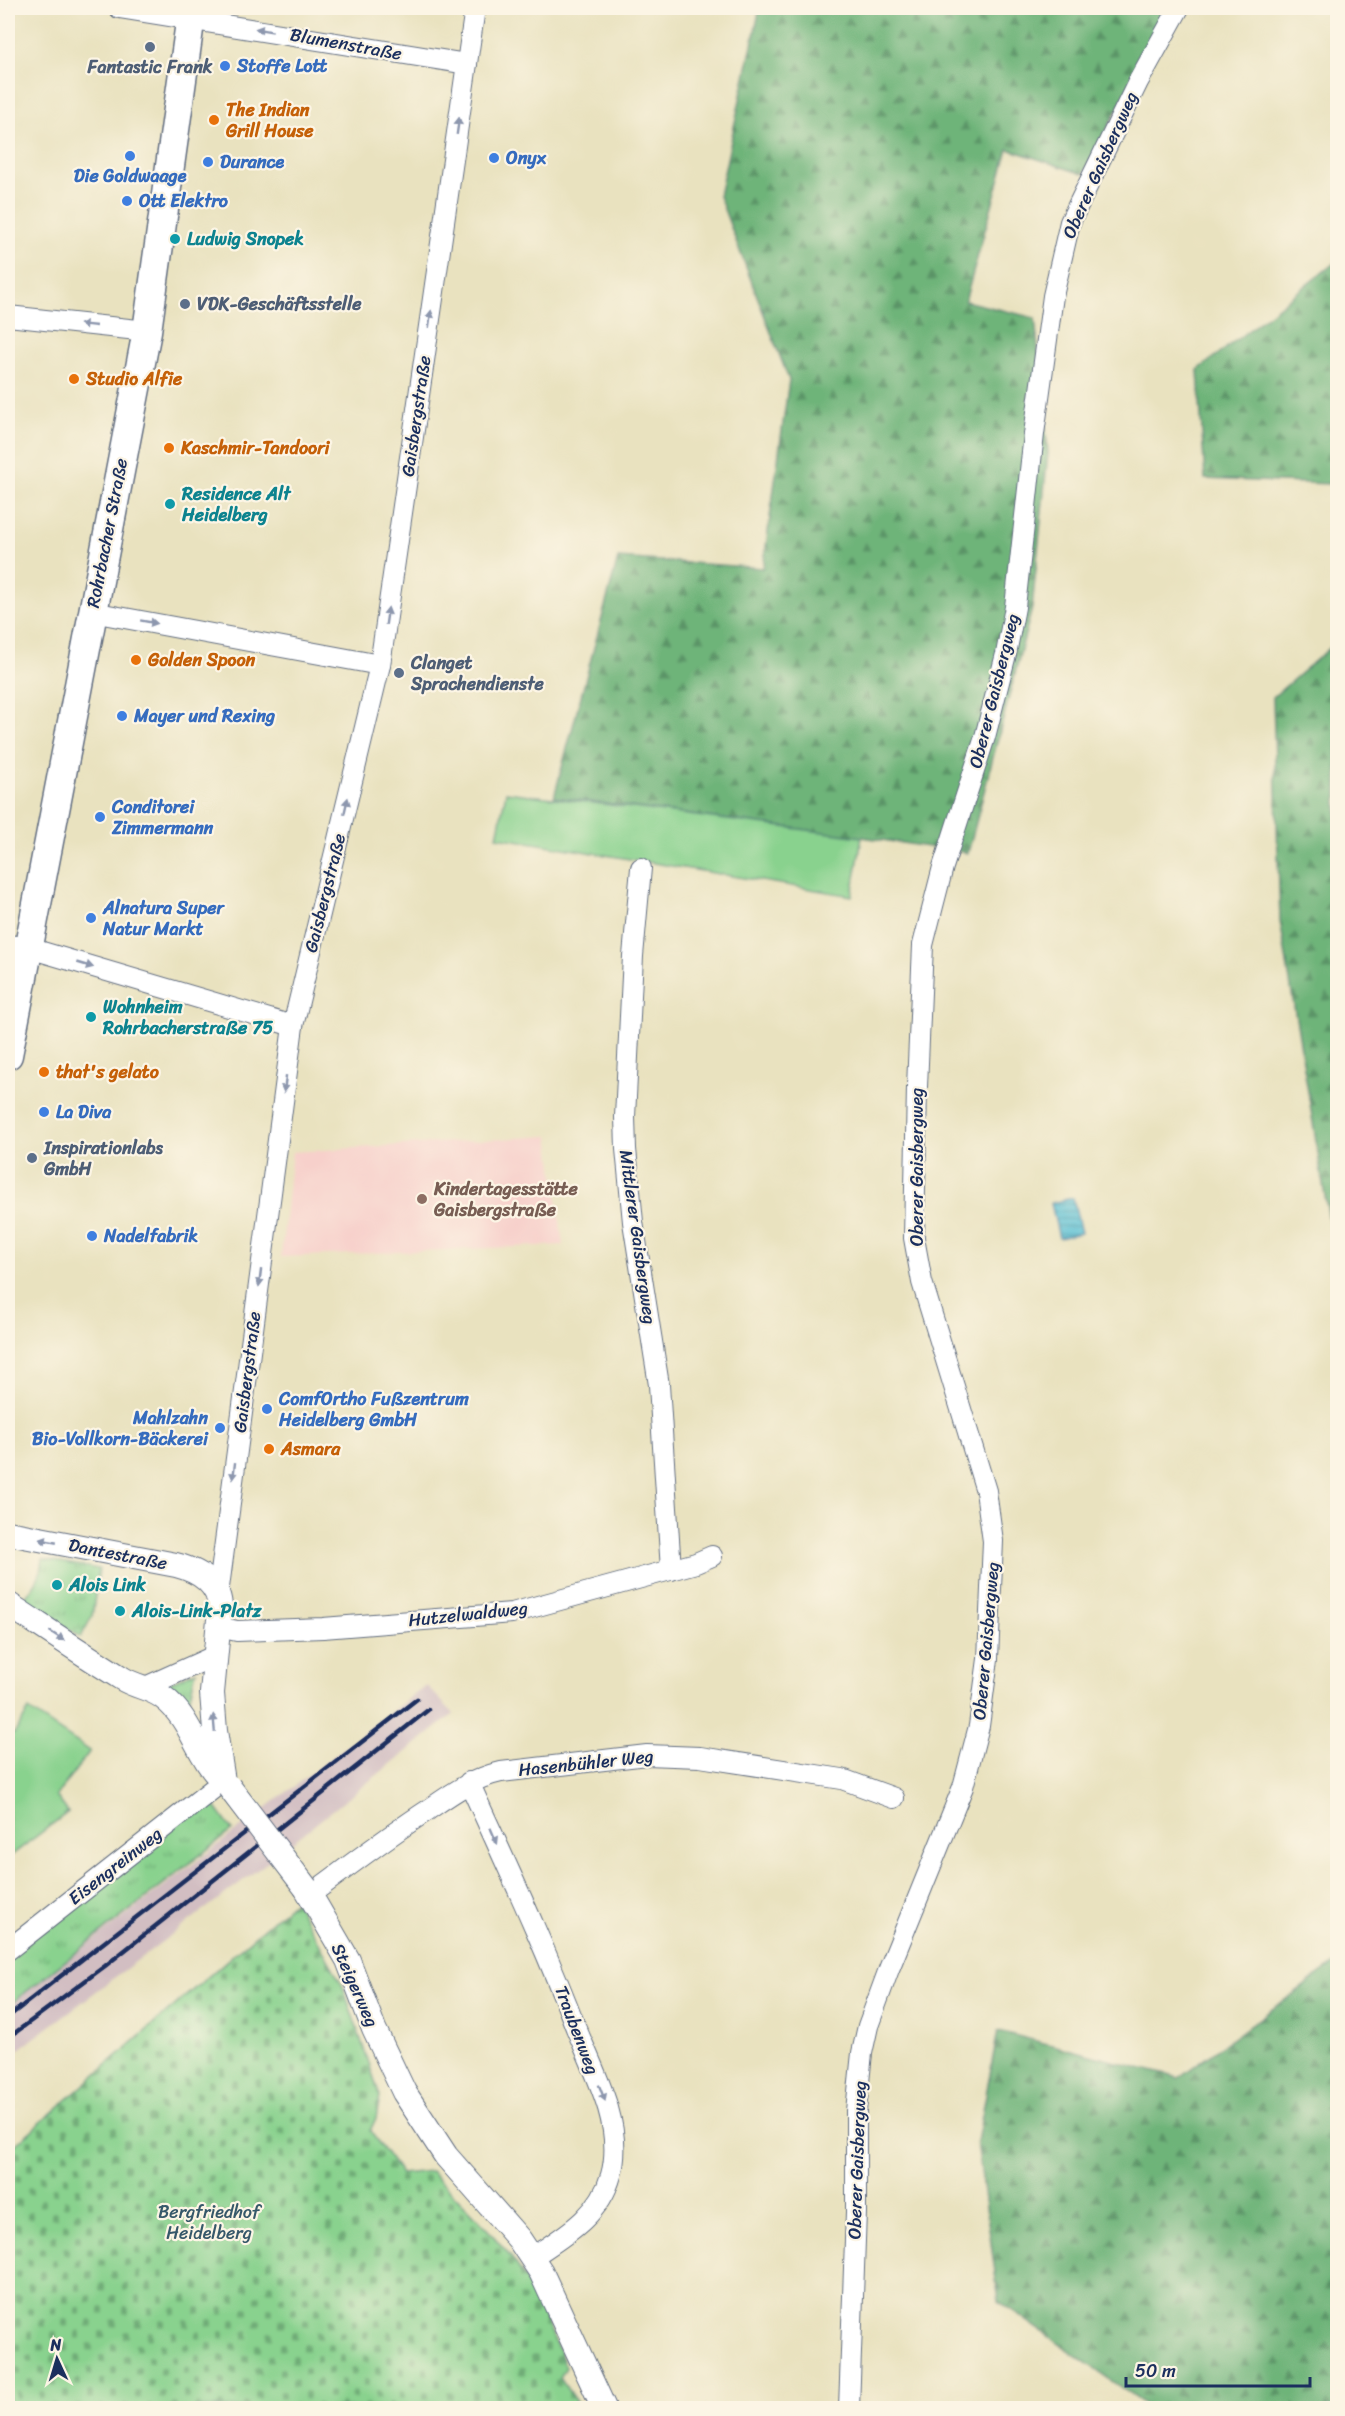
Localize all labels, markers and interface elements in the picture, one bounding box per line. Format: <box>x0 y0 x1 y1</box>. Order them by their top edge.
street label: Blumenstraße <box>287 18 405 70</box>
one-way arrow <box>254 25 273 34</box>
marker: Fantastic Frank <box>143 40 157 54</box>
place label: Stoffe Lott <box>236 50 327 82</box>
place label: Fantastic Frank <box>87 51 213 83</box>
marker: Stoffe Lott <box>218 59 232 73</box>
street label: Oberer Gaisbergweg <box>1053 86 1147 244</box>
place label: The Indian Grill House <box>225 94 314 147</box>
marker: The Indian Grill House <box>207 113 221 127</box>
one-way arrow <box>453 116 462 135</box>
place label: Onyx <box>506 142 547 174</box>
place label: Durance <box>220 146 285 178</box>
marker: Die Goldwaage <box>123 149 137 163</box>
marker: Onyx <box>487 151 501 165</box>
marker: Durance <box>201 155 215 169</box>
place label: Die Goldwaage <box>74 160 187 192</box>
place label: Ott Elektro <box>139 185 229 217</box>
marker: Ott Elektro <box>120 194 134 208</box>
place label: Ludwig Snopek <box>187 223 304 255</box>
marker: Ludwig Snopek <box>168 232 182 246</box>
place label: VDK-Geschäftsstelle <box>197 288 362 320</box>
marker: VDK-Geschäftsstelle <box>178 297 192 311</box>
one-way arrow <box>425 309 434 328</box>
one-way arrow <box>79 320 98 330</box>
street label: Gaisbergstraße <box>392 353 440 479</box>
place label: Studio Alfie <box>85 363 183 395</box>
marker: Studio Alfie <box>67 372 81 386</box>
place label: Kaschmir-Tandoori <box>180 432 331 464</box>
marker: Kaschmir-Tandoori <box>162 441 176 455</box>
street label: Rohrbacher Straße <box>77 455 137 611</box>
place label: Residence Alt Heidelberg <box>181 478 292 531</box>
marker: Residence Alt Heidelberg <box>163 497 177 511</box>
one-way arrow <box>382 606 391 625</box>
street label: Oberer Gaisbergweg <box>959 610 1029 772</box>
one-way arrow <box>140 618 159 627</box>
place label: Golden Spoon <box>147 644 256 676</box>
place label: Clanget Sprachendienste <box>410 647 545 700</box>
marker: Golden Spoon <box>129 653 143 667</box>
marker: Clanget Sprachendienste <box>392 666 406 680</box>
place label: Mayer und Rexing <box>133 700 275 732</box>
marker: Mayer und Rexing <box>115 709 129 723</box>
place label: Conditorei Zimmermann <box>111 791 214 844</box>
one-way arrow <box>342 797 352 816</box>
marker: Conditorei Zimmermann <box>93 810 107 824</box>
street label: Gaisbergstraße <box>295 830 355 956</box>
place label: Alnatura Super Natur Markt <box>102 892 225 945</box>
marker: Alnatura Super Natur Markt <box>84 911 98 925</box>
one-way arrow <box>76 961 94 970</box>
place label: Wohnheim Rohrbacherstraße 75 <box>102 991 273 1044</box>
marker: Wohnheim Rohrbacherstraße 75 <box>84 1010 98 1024</box>
place label: that's gelato <box>56 1056 160 1088</box>
marker: that's gelato <box>37 1065 51 1079</box>
one-way arrow <box>280 1075 290 1094</box>
street label: Oberer Gaisbergweg <box>901 1088 933 1246</box>
place label: La Diva <box>56 1096 112 1128</box>
marker: La Diva <box>37 1105 51 1119</box>
place label: Inspirationlabs GmbH <box>43 1132 164 1185</box>
street label: Mittlerer Gaisbergweg <box>610 1148 666 1326</box>
marker: Inspirationlabs GmbH <box>25 1151 39 1165</box>
place label: Kindertagesstätte Gaisbergstraße <box>433 1173 578 1226</box>
marker: Kindertagesstätte Gaisbergstraße <box>415 1192 429 1206</box>
place label: Nadelfabrik <box>103 1220 198 1252</box>
marker: Nadelfabrik <box>85 1229 99 1243</box>
one-way arrow <box>255 1268 264 1287</box>
street label: Gaisbergstraße <box>224 1310 270 1434</box>
place label: ComfOrtho Fußzentrum Heidelberg GmbH <box>278 1383 469 1436</box>
place label: Mahlzahn Bio-Vollkorn-Bäckerei <box>32 1402 209 1455</box>
marker: ComfOrtho Fußzentrum Heidelberg GmbH <box>260 1402 274 1416</box>
marker: Mahlzahn Bio-Vollkorn-Bäckerei <box>213 1421 227 1435</box>
place label: Asmara <box>280 1433 341 1465</box>
marker: Asmara <box>262 1442 276 1456</box>
one-way arrow <box>230 1462 239 1481</box>
street label: Dantestraße <box>66 1529 170 1579</box>
one-way arrow <box>38 1536 57 1545</box>
street label: Oberer Gaisbergweg <box>963 1561 1009 1721</box>
place label: Alois Link <box>68 1569 146 1601</box>
marker: Alois Link <box>50 1578 64 1592</box>
street label: Hutzelwaldweg <box>407 1592 529 1636</box>
place label: Alois-Link-Platz <box>131 1595 263 1627</box>
marker: Alois-Link-Platz <box>113 1604 127 1618</box>
one-way arrow <box>48 1630 64 1642</box>
one-way arrow <box>209 1714 219 1733</box>
street label: Hasenbühler Weg <box>517 1740 655 1786</box>
street label: Eisengreinweg <box>61 1819 169 1913</box>
one-way arrow <box>489 1827 498 1844</box>
street label: Steigerweg <box>322 1938 388 2032</box>
street label: Traubenweg <box>545 1981 609 2079</box>
street label: Oberer Gaisbergweg <box>838 2080 876 2240</box>
one-way arrow <box>597 2084 607 2102</box>
park label: Bergfriedhof Heidelberg <box>158 2196 263 2249</box>
north arrow <box>27 2329 87 2389</box>
text: N <box>48 2330 63 2359</box>
scale bar <box>1126 2350 1310 2388</box>
text: 50 m <box>1135 2355 1176 2387</box>

